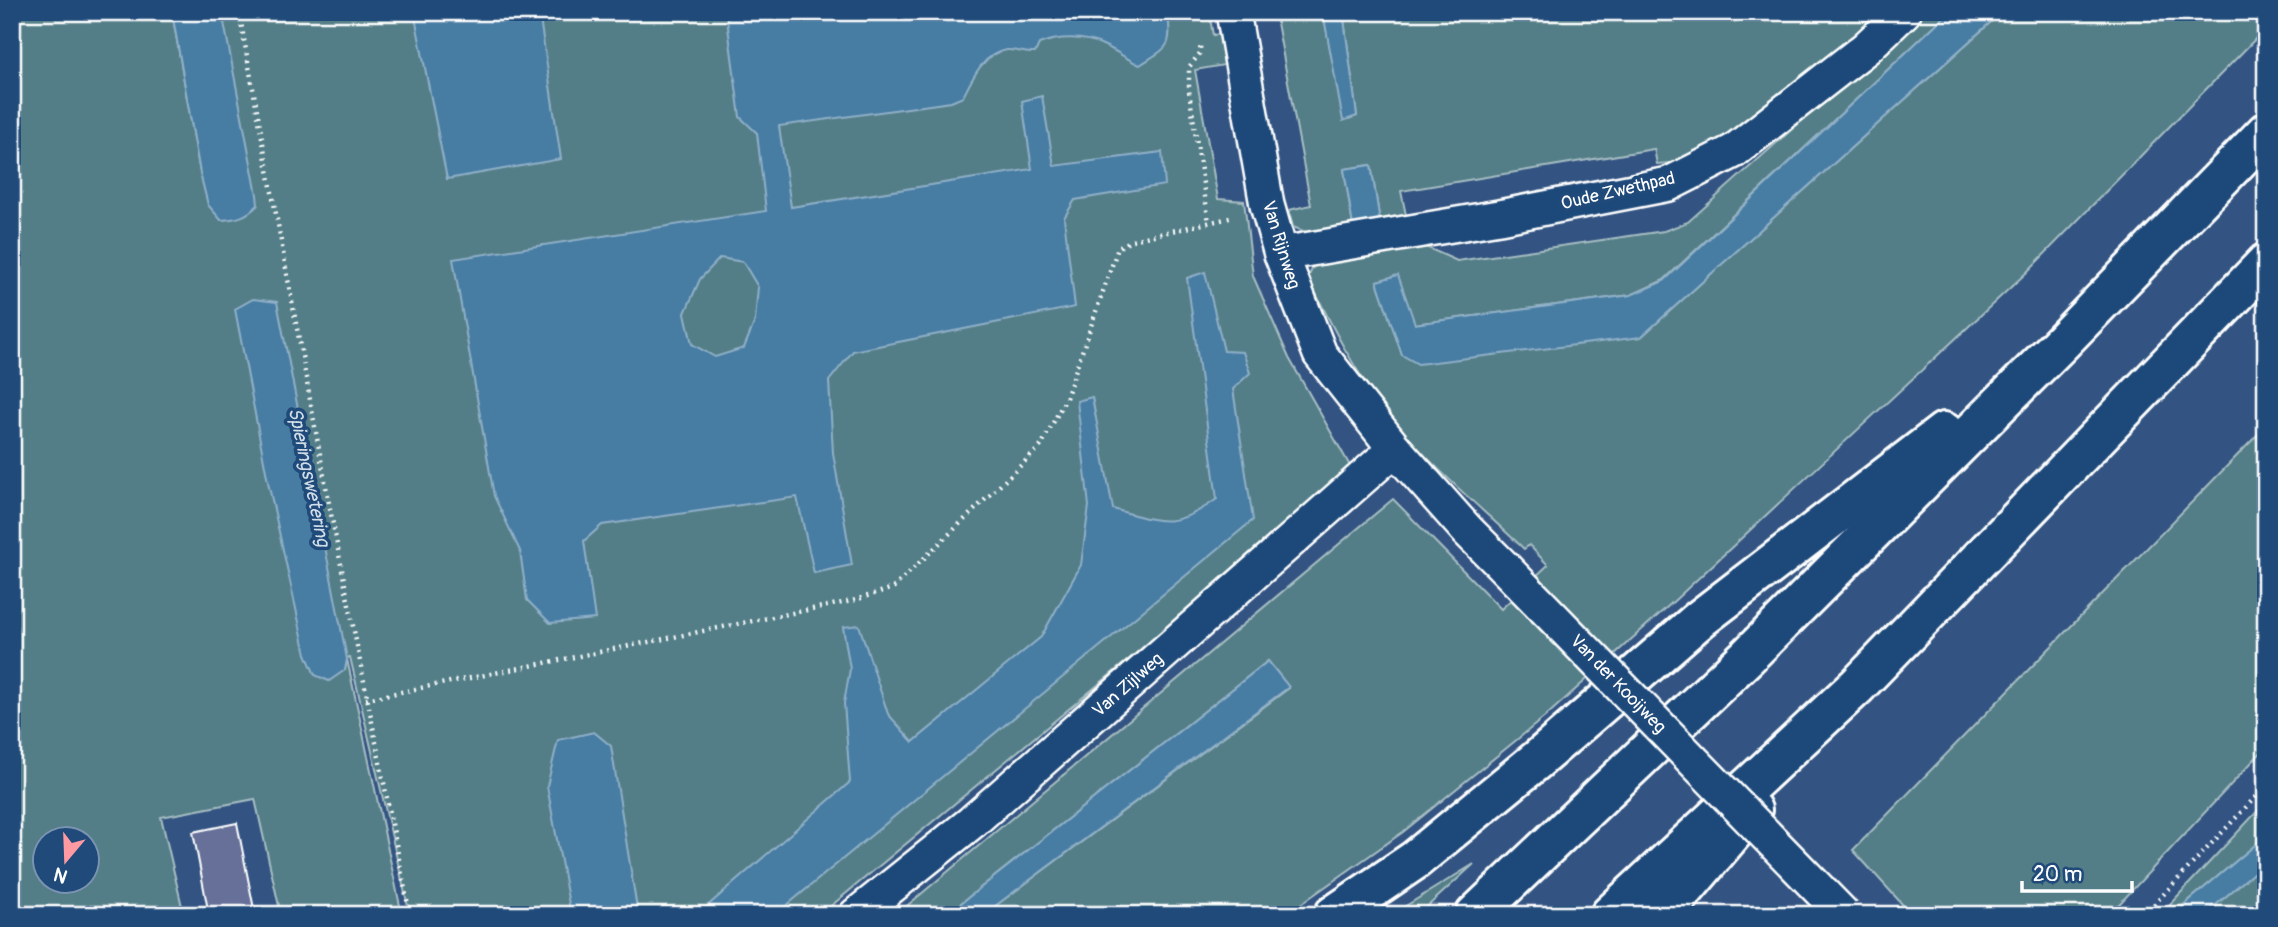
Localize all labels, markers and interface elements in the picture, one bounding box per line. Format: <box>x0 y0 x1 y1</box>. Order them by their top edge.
street label: Oude Zwethpad <box>1559 167 1677 215</box>
street label: Van Rijnweg <box>1257 198 1305 292</box>
water label: Spieringswetering <box>283 406 336 550</box>
street label: Van der Kooijweg <box>1565 630 1671 738</box>
street label: Van Zijlweg <box>1088 648 1168 722</box>
north arrow <box>32 825 102 895</box>
scale bar <box>2022 850 2133 894</box>
text: 20 m <box>2033 861 2082 888</box>
text: N <box>51 862 71 889</box>

